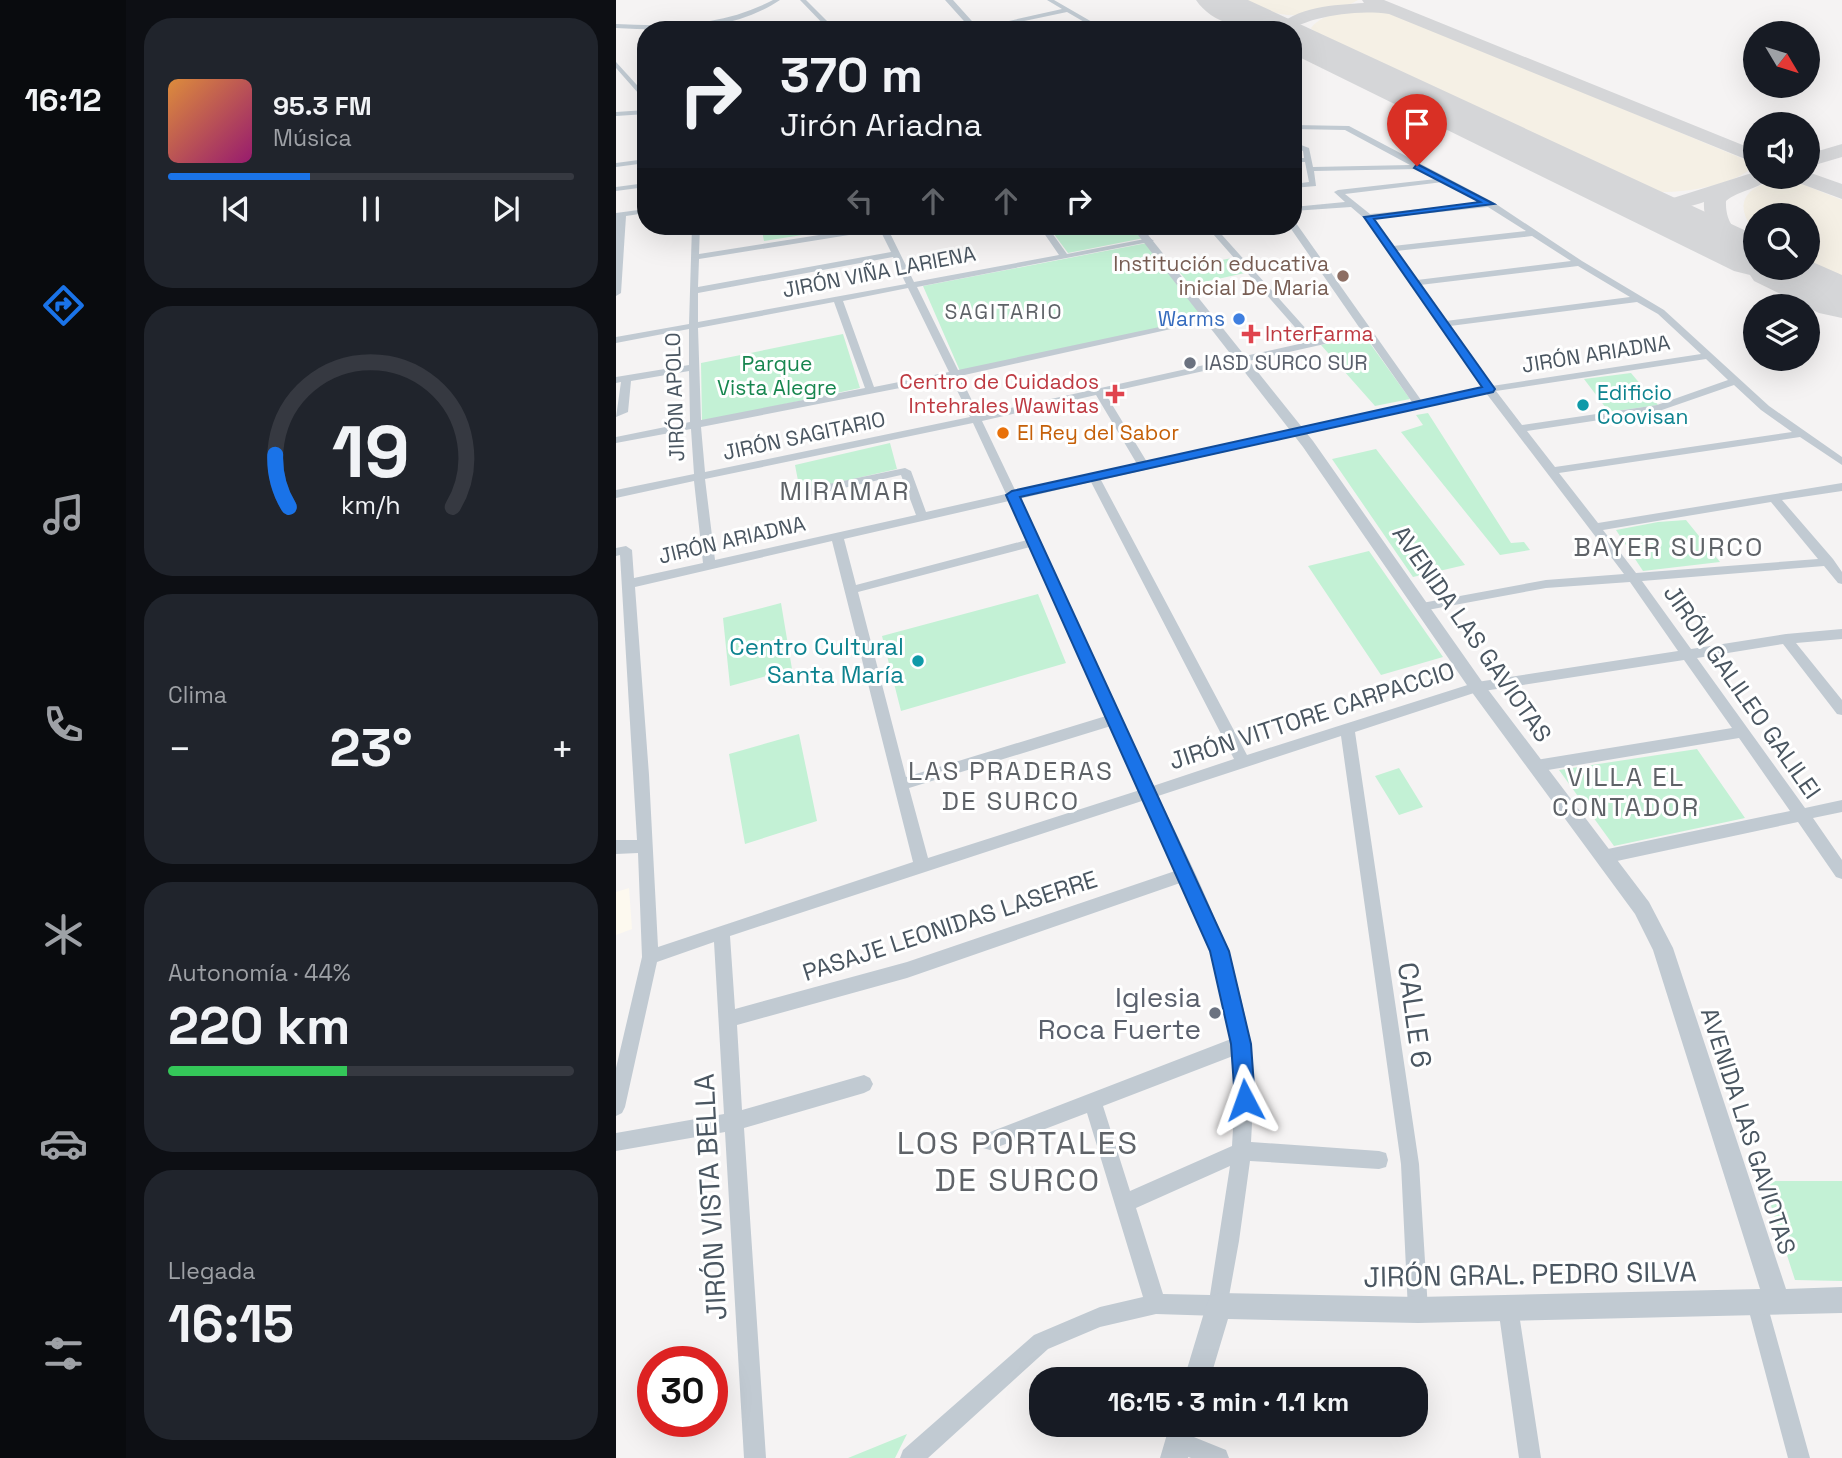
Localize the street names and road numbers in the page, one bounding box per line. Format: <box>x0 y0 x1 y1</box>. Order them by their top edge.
street label: JIRÓN VIÑA LARIENA <box>780 240 978 304</box>
street label: JIRÓN ARIADNA <box>1520 328 1672 379</box>
street label: JIRÓN APOLO <box>659 332 690 462</box>
street label: JIRÓN SAGITARIO <box>720 405 888 466</box>
street label: JIRÓN ARIADNA <box>656 509 808 570</box>
street label: AVENIDA LAS GAVIOTAS <box>1386 519 1559 748</box>
street label: JIRÓN GALILEO GALILEI <box>1657 579 1828 805</box>
street label: JIRÓN VITTORE CARPACCIO <box>1165 655 1459 776</box>
street label: PASAJE LEONIDAS LASERRE <box>799 863 1101 988</box>
street label: CALLE 6 <box>1390 960 1440 1070</box>
street label: AVENIDA LAS GAVIOTAS <box>1694 1004 1803 1258</box>
street label: JIRÓN VISTA BELLA <box>686 1073 734 1321</box>
street label: JIRÓN GRAL. PEDRO SILVA <box>1363 1253 1697 1295</box>

